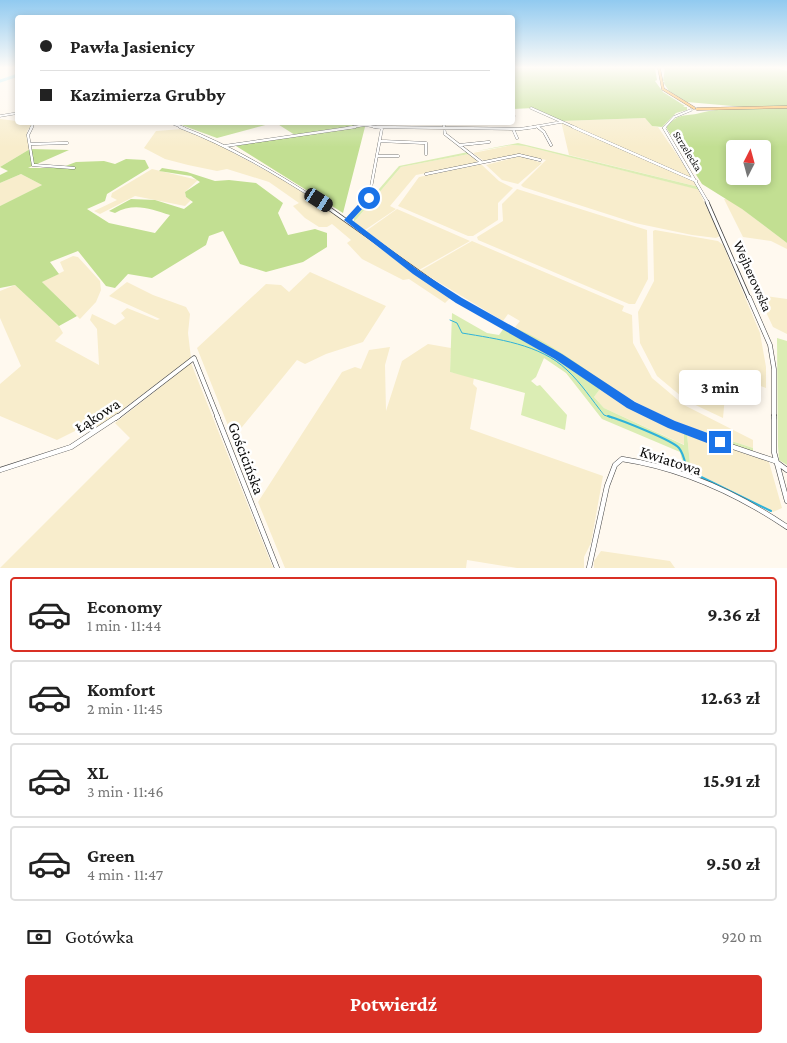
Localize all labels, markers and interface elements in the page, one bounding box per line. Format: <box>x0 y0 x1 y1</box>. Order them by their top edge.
text: Pawła Jasienicy <box>70 36 195 57</box>
text: Kazimierza Grubby <box>70 84 225 105</box>
street label: Strzelecka <box>671 129 705 173</box>
north arrow <box>726 140 771 185</box>
map controls <box>726 140 771 185</box>
car <box>302 186 335 214</box>
route start <box>358 187 380 209</box>
street label: Wejherowska <box>729 238 776 315</box>
callout: 3 min <box>679 370 761 404</box>
text: 3 min <box>701 379 739 396</box>
street label: Łąkowa <box>72 394 124 437</box>
street label: Gościcińska <box>225 420 268 497</box>
route end <box>709 431 731 453</box>
street label: Kwiatowa <box>638 442 705 479</box>
icon: car <box>27 592 72 637</box>
text: Economy <box>87 596 162 617</box>
text: 9.36 zł <box>707 604 760 625</box>
text: 1 min · 11:44 <box>87 617 161 634</box>
icon: car <box>27 675 72 720</box>
text: Komfort <box>87 679 155 700</box>
text: 12.63 zł <box>701 687 760 708</box>
text: 2 min · 11:45 <box>87 700 163 717</box>
icon: car <box>27 758 72 803</box>
text: XL <box>87 762 109 783</box>
text: 15.91 zł <box>703 770 760 791</box>
text: 3 min · 11:46 <box>87 783 164 800</box>
icon: car <box>27 841 72 886</box>
text: Green <box>87 845 135 866</box>
text: 9.50 zł <box>706 853 760 874</box>
text: 4 min · 11:47 <box>87 866 163 883</box>
icon: cash <box>25 923 53 951</box>
text: Gotówka <box>65 926 134 947</box>
text: 920 m <box>722 928 762 945</box>
button: Potwierdź <box>25 975 762 1033</box>

